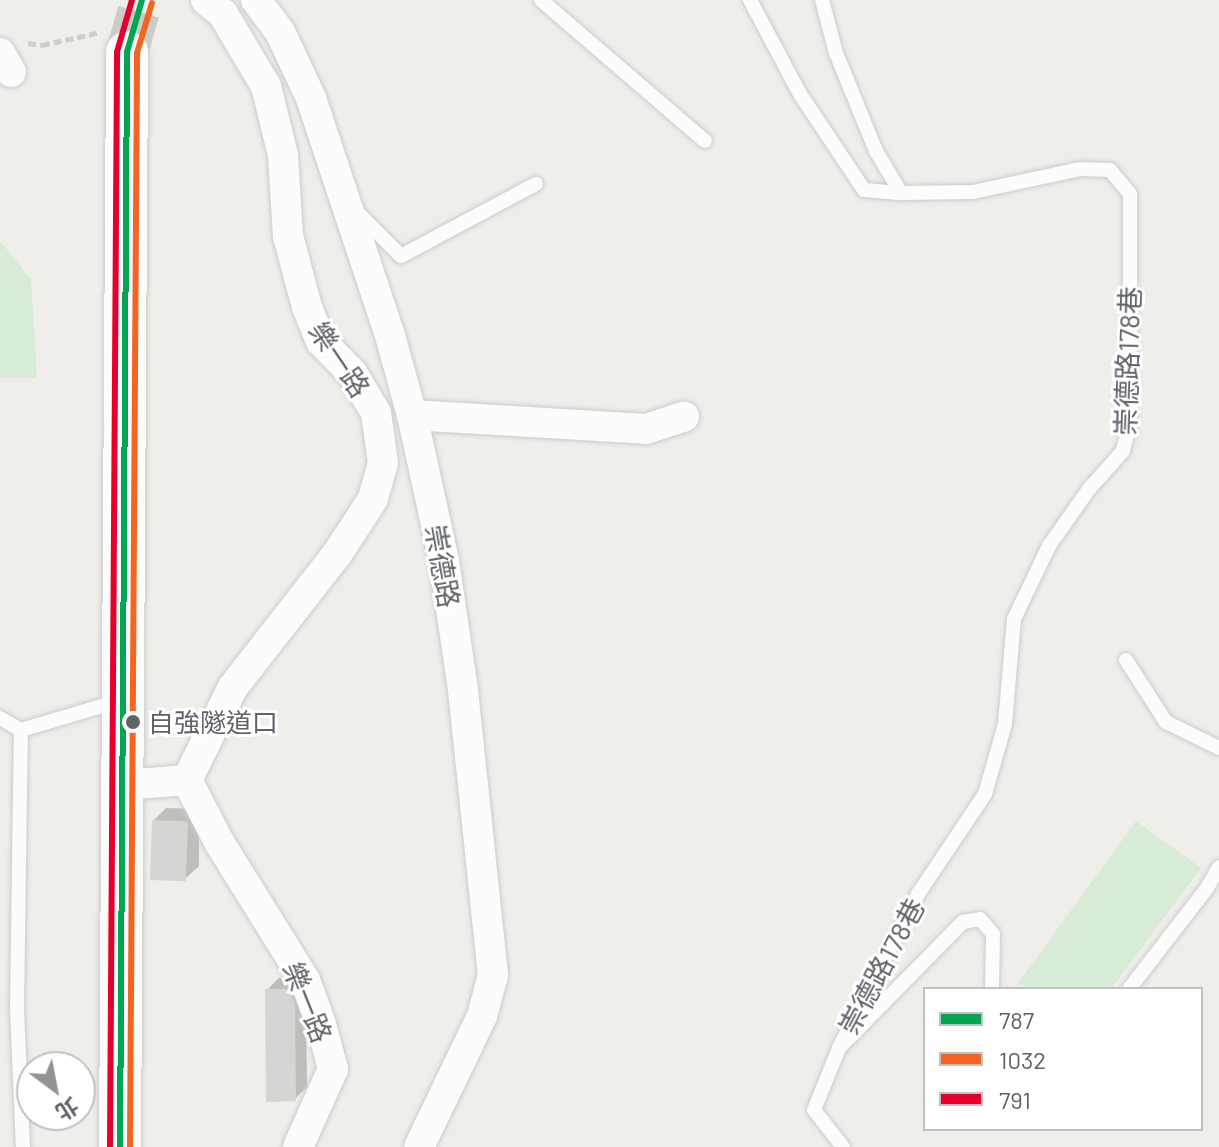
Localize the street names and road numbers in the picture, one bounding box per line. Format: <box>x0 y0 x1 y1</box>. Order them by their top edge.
street label: 崇德路178巷 <box>1108 286 1146 436</box>
street label: 樂一路 <box>303 315 377 403</box>
street label: 崇德路 <box>419 522 467 610</box>
street label: 崇德路178巷 <box>831 892 931 1040</box>
street label: 樂一路 <box>277 957 339 1047</box>

